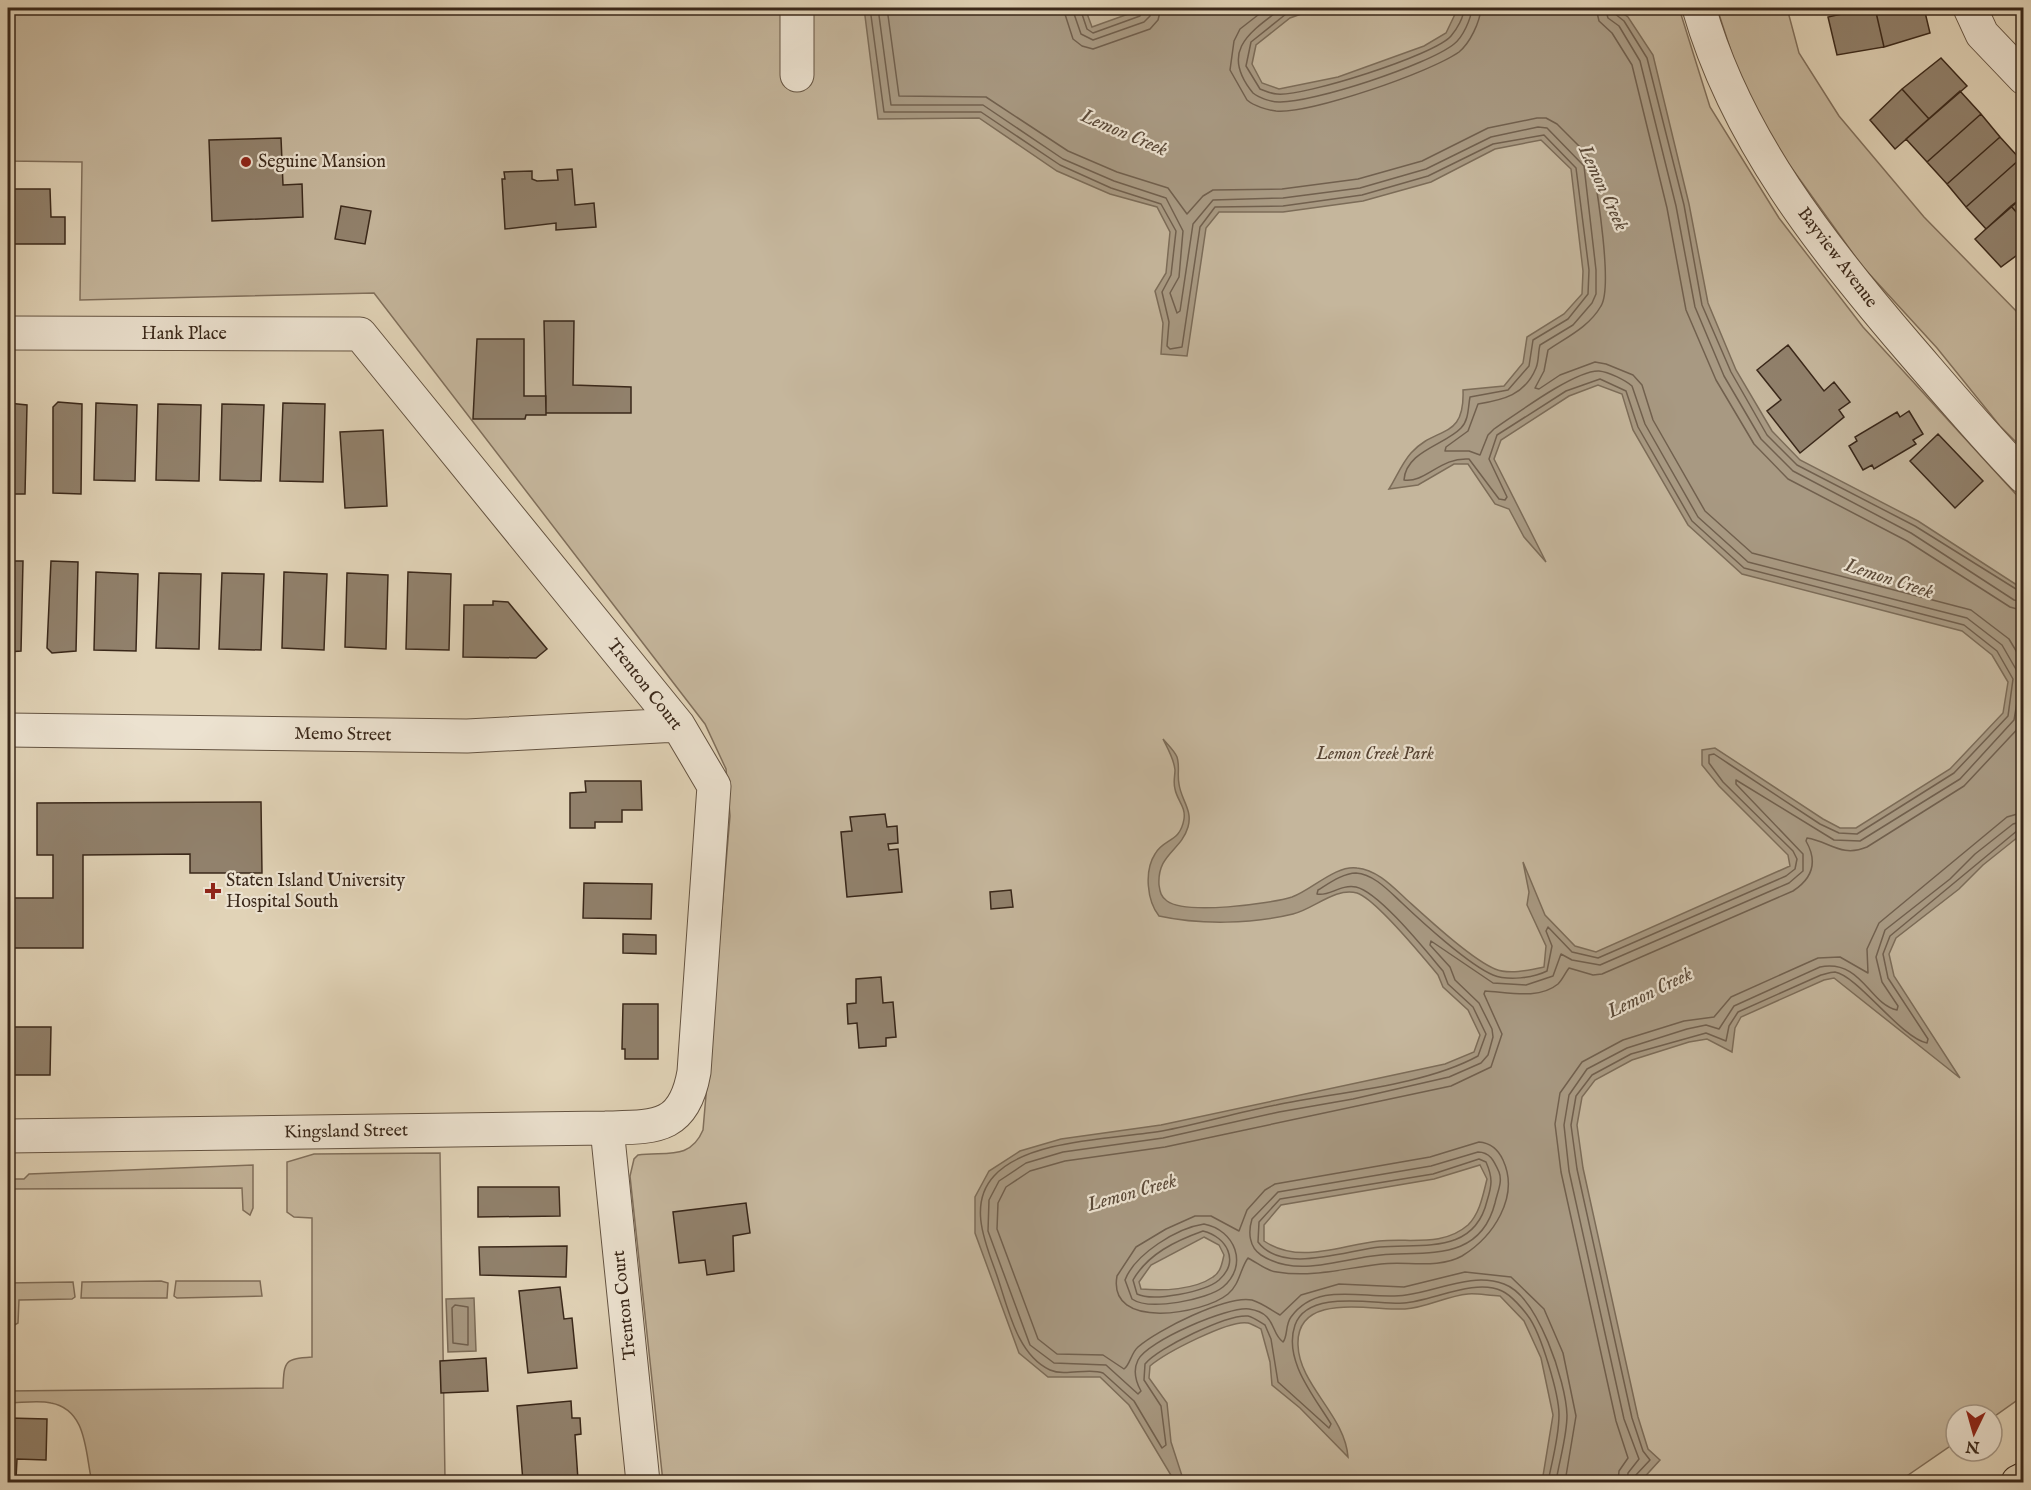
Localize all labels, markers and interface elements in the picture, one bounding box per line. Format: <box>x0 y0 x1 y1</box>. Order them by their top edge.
water label: Lemon Creek <box>1076 103 1171 162</box>
water label: Lemon Creek <box>1572 140 1634 235</box>
place label: Seguine Mansion <box>258 151 386 174</box>
marker: Seguine Mansion <box>239 155 253 169</box>
street label: Bayview Avenue <box>1792 203 1882 313</box>
street label: Hank Place <box>141 323 227 346</box>
water label: Lemon Creek <box>1840 553 1937 605</box>
street label: Trenton Court <box>601 635 687 735</box>
street label: Memo Street <box>294 723 392 747</box>
park label: Lemon Creek Park <box>1315 743 1434 766</box>
place label: Staten Island University Hospital South <box>226 870 405 914</box>
marker: Staten Island University Hospital South <box>204 882 222 900</box>
water label: Lemon Creek <box>1602 962 1697 1025</box>
street label: Kingsland Street <box>284 1119 408 1145</box>
water label: Lemon Creek <box>1083 1168 1180 1218</box>
street label: Trenton Court <box>608 1249 642 1361</box>
north arrow <box>1944 1403 2004 1463</box>
text: N <box>1965 1435 1982 1457</box>

